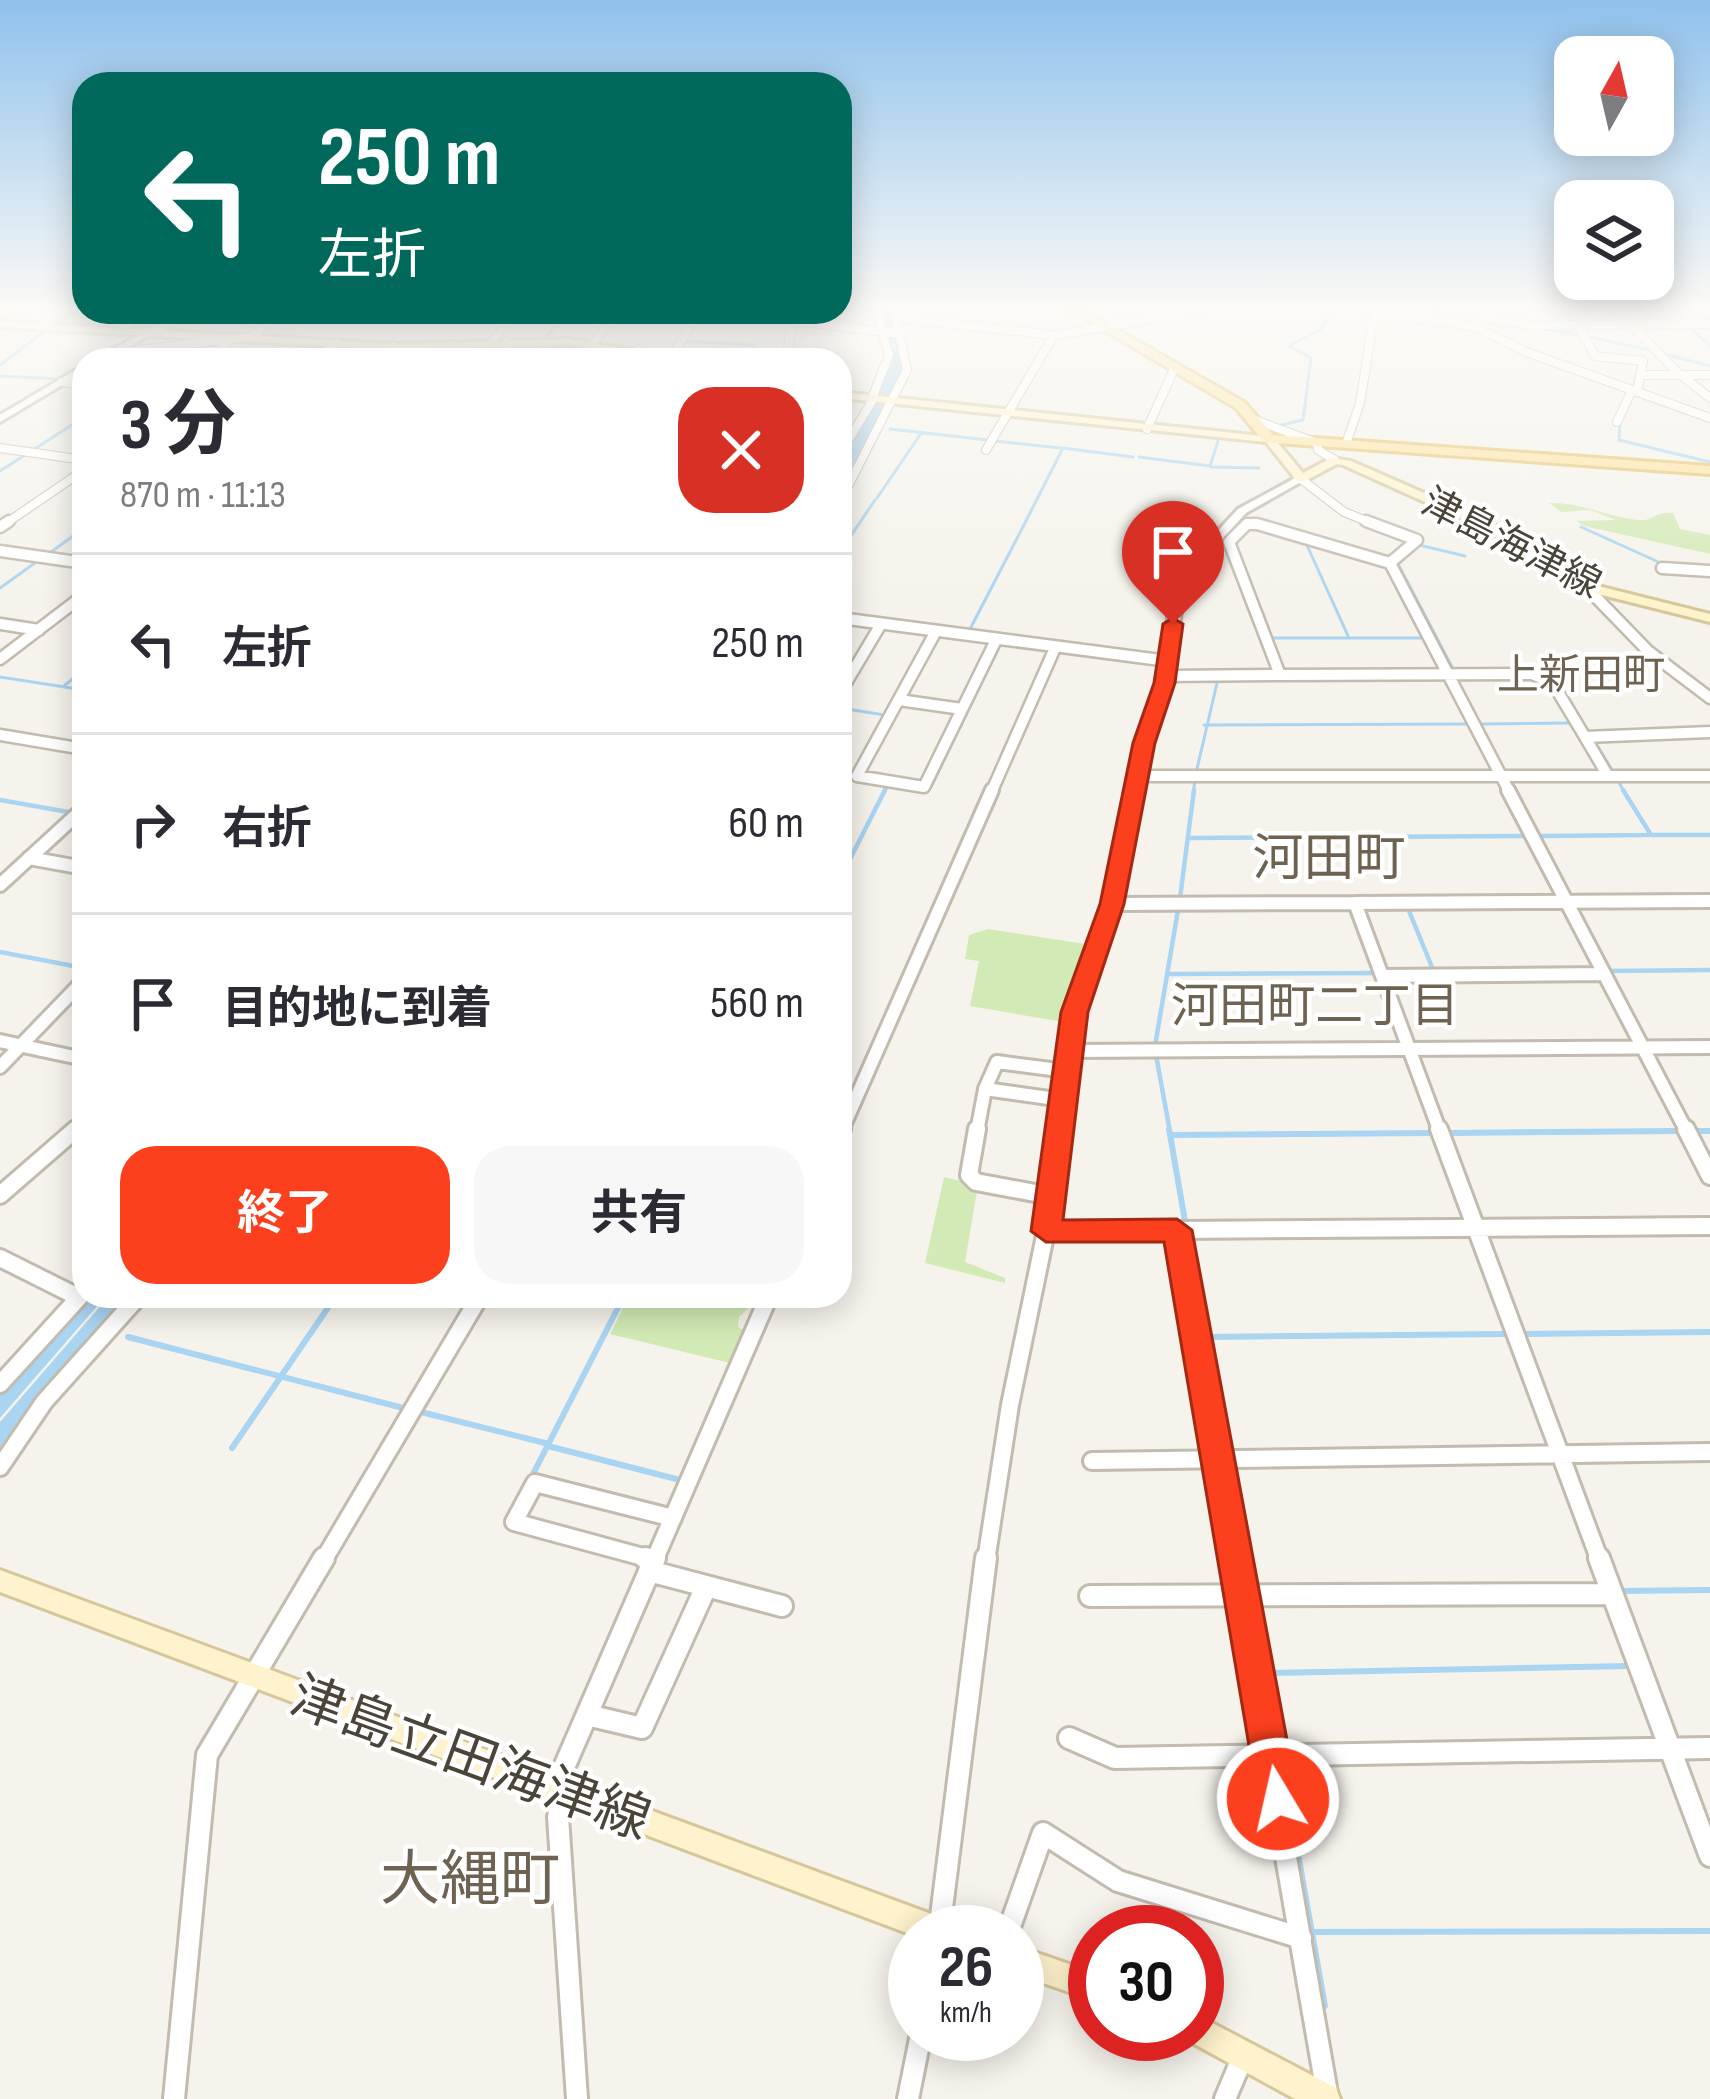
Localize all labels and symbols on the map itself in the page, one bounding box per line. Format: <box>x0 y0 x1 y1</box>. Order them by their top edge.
north arrow <box>1554 36 1674 156</box>
street label: 津島海津線 <box>1413 479 1608 609</box>
pin <box>1122 501 1224 624</box>
district label: 上新田町 <box>1497 651 1665 702</box>
district label: 河田町 <box>1252 829 1406 890</box>
district label: 河田町二丁目 <box>1171 979 1459 1036</box>
street label: 津島立田海津線 <box>281 1664 659 1855</box>
position arrow <box>1215 1736 1341 1862</box>
district label: 大縄町 <box>380 1845 560 1917</box>
speed limit sign: 30 <box>1068 1905 1224 2061</box>

